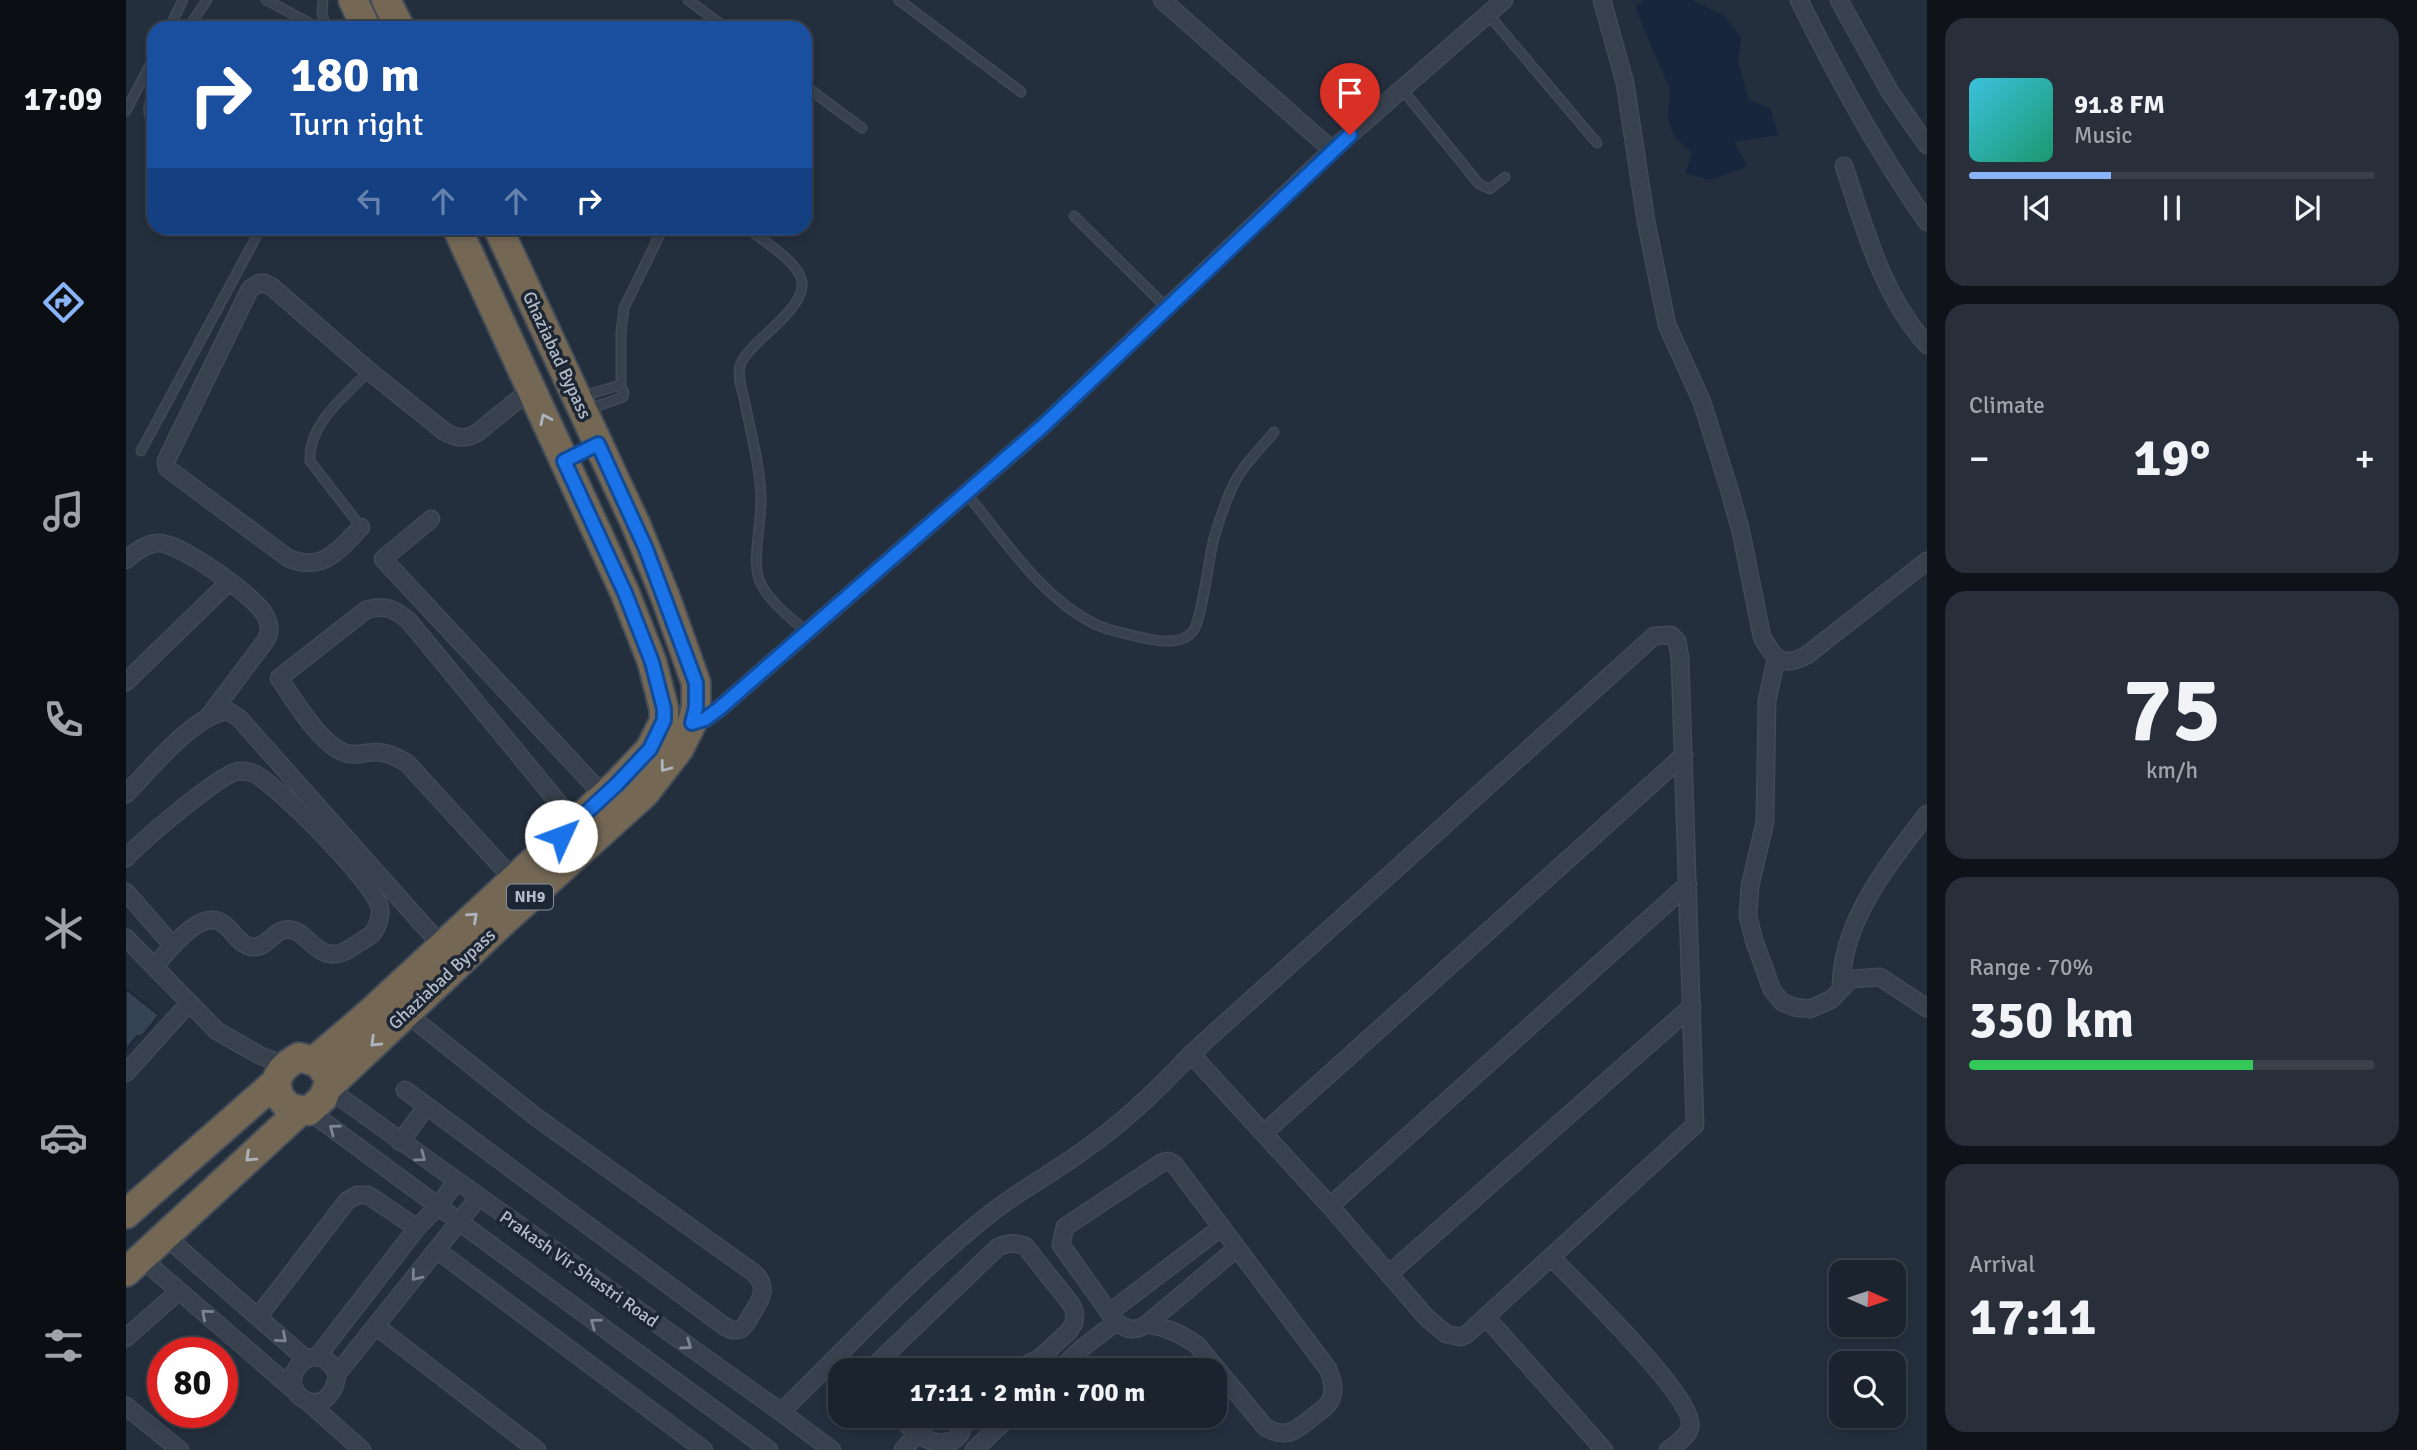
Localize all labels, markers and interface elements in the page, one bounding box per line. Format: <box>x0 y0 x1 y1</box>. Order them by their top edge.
text: 180 m <box>290 45 420 105</box>
icon: right <box>175 49 266 140</box>
pin <box>1320 63 1380 135</box>
icon: arrive <box>1331 74 1369 112</box>
text: 17:09 <box>24 80 102 119</box>
text: 91.8 FM <box>2074 89 2165 121</box>
text: Turn right <box>290 105 423 144</box>
text: Music <box>2074 121 2132 150</box>
icon: left <box>351 182 389 220</box>
icon: ahead <box>424 182 462 220</box>
icon: ahead <box>497 182 535 220</box>
icon: right <box>570 182 608 220</box>
icon: previous <box>2018 189 2056 227</box>
icon: pause <box>2153 189 2191 227</box>
icon: next <box>2288 189 2326 227</box>
icon: directions <box>39 278 88 327</box>
street label: Ghaziabad Bypass <box>518 288 596 422</box>
text: Climate <box>1969 391 2045 420</box>
one-way arrow <box>540 414 554 427</box>
text: 19° <box>2134 426 2210 490</box>
text: − <box>1969 435 1990 482</box>
text: + <box>2354 435 2375 482</box>
icon: music <box>39 487 88 536</box>
text: 75 <box>2123 654 2221 767</box>
icon: phone <box>39 695 88 744</box>
text: km/h <box>2146 756 2198 785</box>
one-way arrow <box>660 760 673 772</box>
position arrow <box>524 799 598 873</box>
road number: NH9 <box>507 884 553 909</box>
icon: climate <box>39 904 88 953</box>
one-way arrow <box>465 913 478 925</box>
street label: Ghaziabad Bypass <box>384 924 500 1034</box>
text: Range · 70% <box>1969 953 2093 982</box>
text: 350 km <box>1969 988 2134 1052</box>
one-way arrow <box>370 1033 383 1046</box>
icon: car <box>39 1113 88 1162</box>
one-way arrow <box>329 1125 342 1137</box>
one-way arrow <box>245 1149 258 1161</box>
one-way arrow <box>414 1149 426 1161</box>
street label: Prakash Vir Shastri Road <box>495 1206 663 1332</box>
text: Arrival <box>1969 1250 2035 1279</box>
north arrow <box>1829 1260 1906 1337</box>
map controls <box>1829 1260 1906 1428</box>
one-way arrow <box>411 1268 424 1280</box>
text: 17:11 <box>1969 1285 2097 1349</box>
one-way arrow <box>201 1310 214 1322</box>
one-way arrow <box>590 1319 603 1331</box>
icon: filters <box>39 1321 88 1370</box>
one-way arrow <box>273 1330 286 1342</box>
speed limit sign: 80 <box>147 1337 238 1428</box>
one-way arrow <box>679 1337 692 1349</box>
button: search <box>1829 1351 1906 1428</box>
text: 17:11 · 2 min · 700 m <box>910 1377 1145 1409</box>

